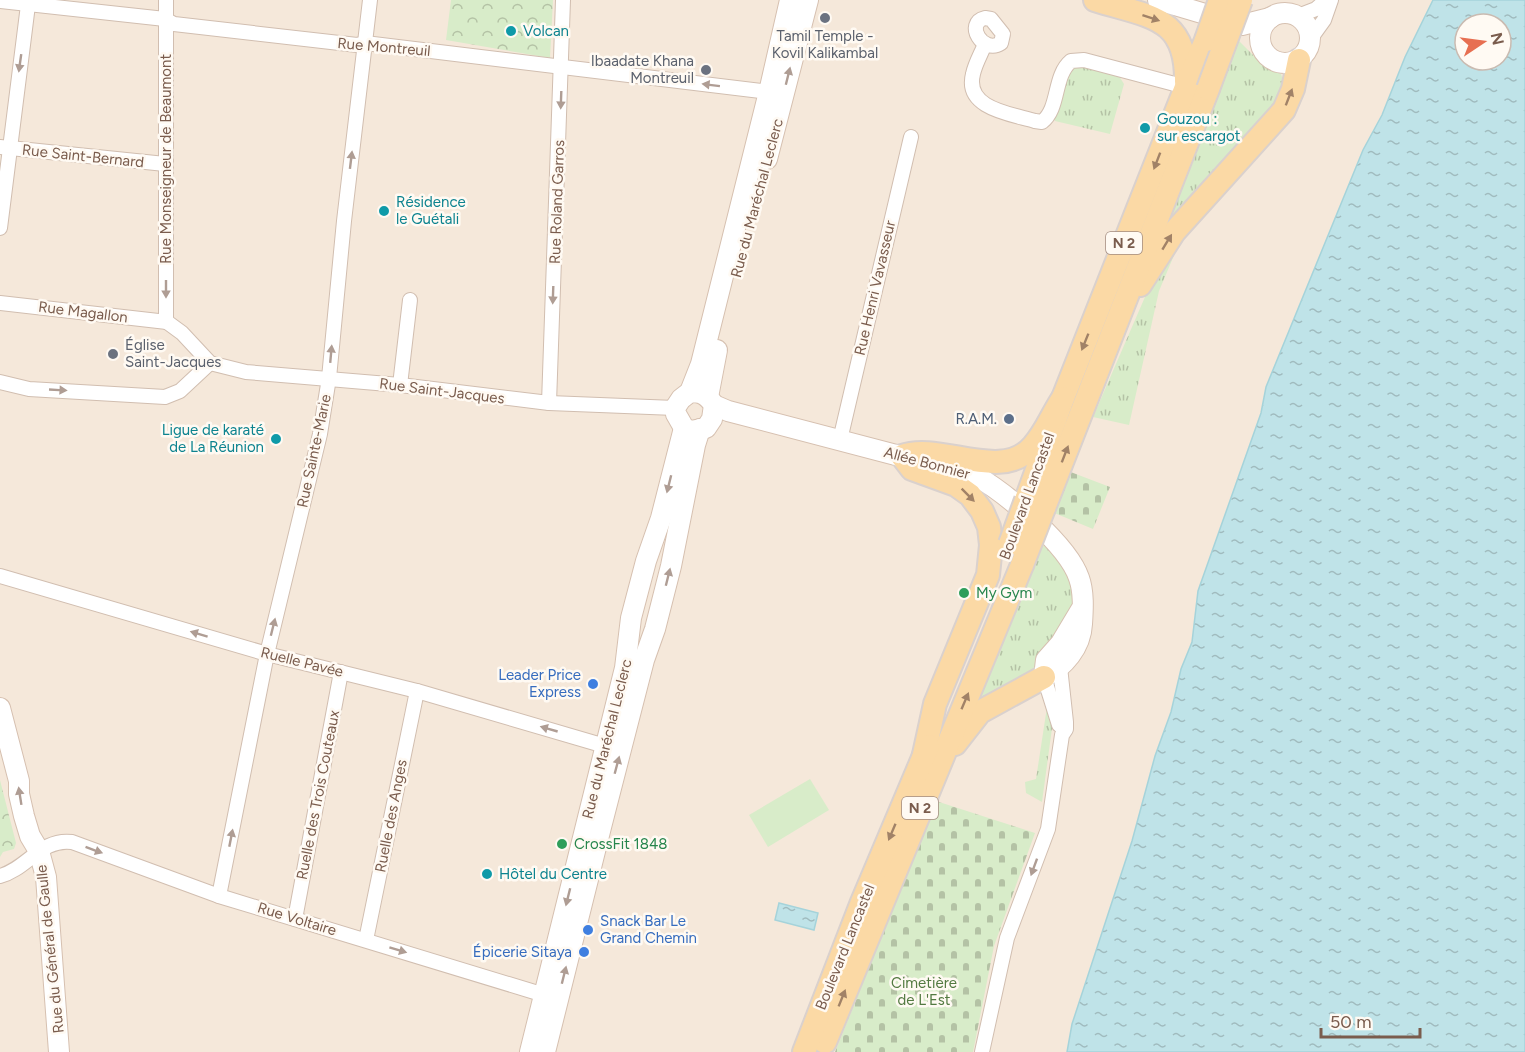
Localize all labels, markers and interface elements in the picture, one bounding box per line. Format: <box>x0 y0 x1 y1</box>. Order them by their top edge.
marker: Tamil Temple - Kovil Kalikambal <box>818 11 832 25</box>
north arrow <box>1453 12 1513 72</box>
one-way arrow <box>1142 13 1160 23</box>
place label: Volcan <box>523 22 569 40</box>
marker: Volcan <box>504 24 518 38</box>
place label: Tamil Temple - Kovil Kalikambal <box>772 27 878 62</box>
text: N <box>1486 31 1508 47</box>
street label: Rue Montreuil <box>337 34 431 60</box>
place label: Ibaadate Khana Montreuil <box>591 52 694 87</box>
one-way arrow <box>16 53 25 72</box>
street label: Rue Monseigneur de Beaumont <box>157 54 175 264</box>
marker: Ibaadate Khana Montreuil <box>699 63 713 77</box>
one-way arrow <box>784 67 794 85</box>
one-way arrow <box>702 80 721 90</box>
one-way arrow <box>1285 87 1295 105</box>
one-way arrow <box>556 91 565 110</box>
place label: Gouzou : sur escargot <box>1157 110 1241 145</box>
street label: Rue du Maréchal Leclerc <box>727 116 787 280</box>
marker: Gouzou : sur escargot <box>1138 121 1152 135</box>
street label: Rue Roland Garros <box>546 139 568 265</box>
street label: Rue Saint-Bernard <box>21 141 145 171</box>
one-way arrow <box>346 151 356 170</box>
one-way arrow <box>1152 152 1162 170</box>
place label: Résidence le Guétali <box>396 193 466 228</box>
marker: Résidence le Guétali <box>377 204 391 218</box>
street label: Rue Henri Vavasseur <box>851 219 899 357</box>
road number: N 2 <box>1106 232 1142 254</box>
one-way arrow <box>1162 234 1173 250</box>
one-way arrow <box>161 280 171 299</box>
one-way arrow <box>548 286 558 305</box>
street label: Rue Magallon <box>37 298 129 326</box>
one-way arrow <box>1080 333 1089 351</box>
place label: Église Saint-Jacques <box>125 336 221 371</box>
one-way arrow <box>326 345 336 364</box>
marker: Église Saint-Jacques <box>106 347 120 361</box>
street label: Rue Saint-Jacques <box>378 374 506 408</box>
one-way arrow <box>48 386 67 395</box>
street label: Rue Sainte-Marie <box>293 393 335 509</box>
place label: R.A.M. <box>955 410 997 428</box>
marker: R.A.M. <box>1002 412 1016 426</box>
place label: Ligue de karaté de La Réunion <box>162 421 264 456</box>
street label: Boulevard Lancastel <box>996 430 1058 562</box>
marker: Ligue de karaté de La Réunion <box>269 432 283 446</box>
street label: Allée Bonnier <box>882 443 972 483</box>
one-way arrow <box>1060 444 1070 462</box>
one-way arrow <box>664 475 674 494</box>
one-way arrow <box>961 488 975 502</box>
one-way arrow <box>664 568 674 587</box>
place label: My Gym <box>976 584 1032 602</box>
marker: My Gym <box>957 586 971 600</box>
one-way arrow <box>269 618 279 636</box>
one-way arrow <box>190 629 208 638</box>
street label: Ruelle Pavée <box>259 643 345 681</box>
street label: Rue du Maréchal Leclerc <box>578 657 636 821</box>
place label: Leader Price Express <box>498 666 581 701</box>
marker: Leader Price Express <box>586 677 600 691</box>
one-way arrow <box>961 692 970 710</box>
street label: Ruelle des Trois Couteaux <box>293 709 343 881</box>
one-way arrow <box>540 724 558 733</box>
one-way arrow <box>612 756 622 774</box>
street label: Ruelle des Anges <box>371 758 411 874</box>
one-way arrow <box>16 786 25 805</box>
road number: N 2 <box>902 797 938 819</box>
one-way arrow <box>887 823 896 841</box>
one-way arrow <box>227 829 236 848</box>
place label: CrossFit 1848 <box>574 835 668 853</box>
marker: CrossFit 1848 <box>555 837 569 851</box>
one-way arrow <box>85 845 103 855</box>
one-way arrow <box>1028 858 1038 876</box>
street label: Rue du Général de Gaulle <box>32 864 68 1034</box>
place label: Hôtel du Centre <box>499 865 607 883</box>
marker: Hôtel du Centre <box>480 867 494 881</box>
street label: Boulevard Lancastel <box>812 881 878 1013</box>
one-way arrow <box>563 888 573 907</box>
street label: Rue Voltaire <box>255 898 339 940</box>
place label: Snack Bar Le Grand Chemin <box>600 912 697 947</box>
marker: Snack Bar Le Grand Chemin <box>581 923 595 937</box>
place label: Épicerie Sitaya <box>473 943 572 961</box>
marker: Épicerie Sitaya <box>577 945 591 959</box>
one-way arrow <box>390 946 408 955</box>
one-way arrow <box>560 966 569 984</box>
park label: Cimetière de L'Est <box>891 974 957 1009</box>
one-way arrow <box>838 988 848 1006</box>
scale bar <box>1321 1001 1420 1039</box>
text: 50 m <box>1330 1011 1372 1033</box>

